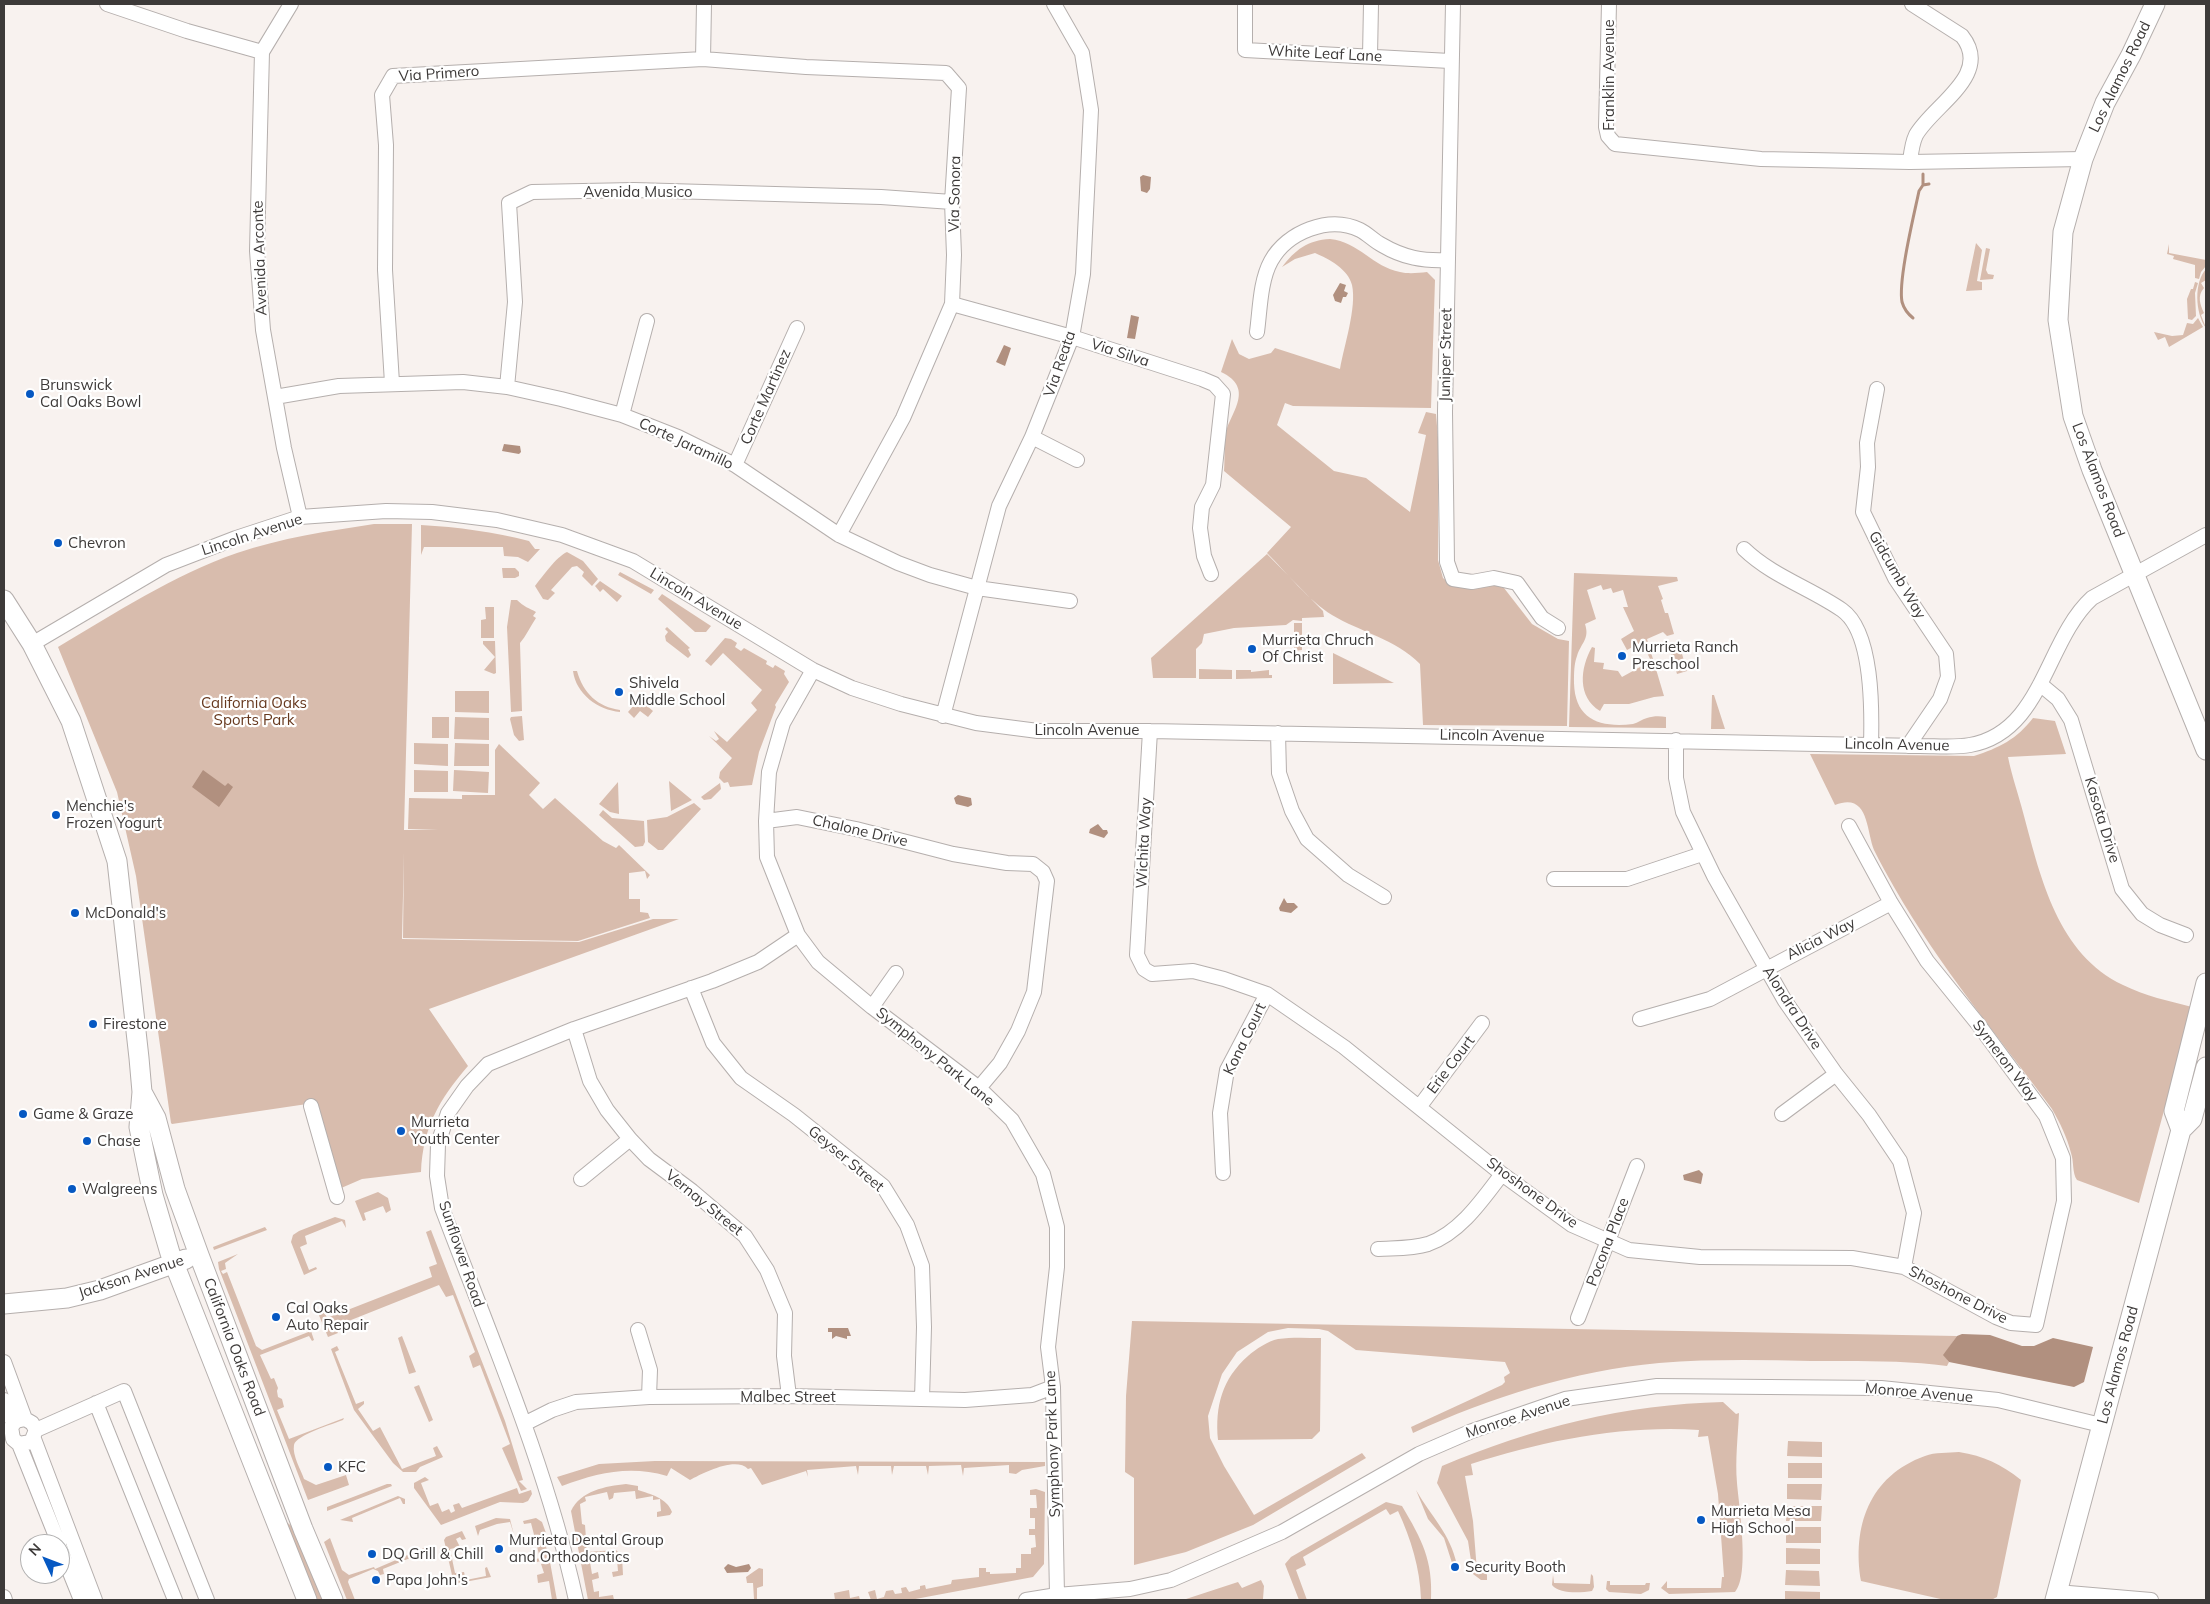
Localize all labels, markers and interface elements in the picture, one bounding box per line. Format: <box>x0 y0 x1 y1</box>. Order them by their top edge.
street label: Los Alamos Road <box>2085 18 2155 136</box>
street label: Franklin Avenue <box>1600 19 1618 131</box>
street label: White Leaf Lane <box>1267 42 1383 66</box>
street label: Via Primero <box>398 62 480 86</box>
street label: Via Sonora <box>945 156 965 232</box>
street label: Avenida Musico <box>583 183 693 201</box>
street label: Avenida Arconte <box>249 200 271 316</box>
street label: Juniper Street <box>1436 308 1456 402</box>
street label: Via Reata <box>1040 329 1080 399</box>
street label: Via Silva <box>1089 335 1151 371</box>
street label: Corte Martinez <box>737 346 795 448</box>
place label: Brunswick Cal Oaks Bowl <box>40 376 141 411</box>
marker: Brunswick Cal Oaks Bowl <box>24 388 36 400</box>
street label: Corte Jaramillo <box>636 414 736 474</box>
street label: Los Alamos Road <box>2068 420 2128 540</box>
street label: Lincoln Avenue <box>199 510 305 560</box>
street label: Gidcumb Way <box>1865 528 1929 622</box>
place label: Chevron <box>68 534 126 552</box>
marker: Chevron <box>52 537 64 549</box>
street label: Lincoln Avenue <box>646 564 746 634</box>
place label: Murrieta Chruch Of Christ <box>1262 631 1374 666</box>
place label: Murrieta Ranch Preschool <box>1632 638 1739 673</box>
marker: Murrieta Chruch Of Christ <box>1246 643 1258 655</box>
marker: Murrieta Ranch Preschool <box>1616 650 1628 662</box>
place label: Shivela Middle School <box>629 674 725 709</box>
marker: Shivela Middle School <box>613 686 625 698</box>
park label: California Oaks Sports Park <box>201 694 307 729</box>
street label: Lincoln Avenue <box>1035 721 1139 739</box>
street label: Lincoln Avenue <box>1439 726 1545 746</box>
street label: Lincoln Avenue <box>1844 735 1950 755</box>
street label: Kasota Drive <box>2080 775 2124 865</box>
place label: Menchie's Frozen Yogurt <box>66 797 162 832</box>
street label: Wichita Way <box>1133 797 1155 889</box>
marker: Menchie's Frozen Yogurt <box>50 809 62 821</box>
street label: Chalone Drive <box>811 811 909 851</box>
place label: McDonald's <box>85 904 166 922</box>
marker: McDonald's <box>69 907 81 919</box>
street label: Alicia Way <box>1784 914 1858 964</box>
street label: Alondra Drive <box>1758 963 1826 1053</box>
street label: Kona Court <box>1220 1000 1270 1078</box>
street label: Symphony Park Lane <box>872 1004 998 1110</box>
place label: Firestone <box>103 1015 167 1033</box>
street label: Symeron Way <box>1968 1017 2042 1105</box>
marker: Firestone <box>87 1018 99 1030</box>
street label: Erie Court <box>1423 1032 1479 1098</box>
place label: Game & Graze <box>33 1105 133 1123</box>
marker: Game & Graze <box>17 1108 29 1120</box>
place label: Murrieta Youth Center <box>411 1113 500 1148</box>
street label: Geyser Street <box>804 1122 888 1196</box>
marker: Murrieta Youth Center <box>395 1125 407 1137</box>
place label: Chase <box>97 1132 141 1150</box>
marker: Chase <box>81 1135 93 1147</box>
street label: Shoshone Drive <box>1483 1154 1581 1232</box>
street label: Vernay Street <box>662 1166 746 1240</box>
place label: Walgreens <box>82 1180 157 1198</box>
marker: Walgreens <box>66 1183 78 1195</box>
street label: Pocona Place <box>1583 1195 1633 1289</box>
street label: Sunflower Road <box>434 1199 488 1309</box>
street label: Jackson Avenue <box>76 1251 186 1303</box>
street label: Shoshone Drive <box>1906 1262 2010 1328</box>
street label: California Oaks Road <box>199 1275 269 1419</box>
place label: Cal Oaks Auto Repair <box>286 1299 369 1334</box>
street label: Los Alamos Road <box>2094 1304 2142 1426</box>
marker: Cal Oaks Auto Repair <box>270 1311 282 1323</box>
street label: Symphony Park Lane <box>1041 1370 1065 1518</box>
street label: Monroe Avenue <box>1864 1379 1974 1407</box>
street label: Malbec Street <box>740 1388 836 1406</box>
street label: Monroe Avenue <box>1464 1392 1572 1442</box>
place label: KFC <box>338 1458 366 1476</box>
marker: KFC <box>322 1461 334 1473</box>
place label: Murrieta Mesa High School <box>1711 1502 1811 1537</box>
marker: Murrieta Mesa High School <box>1695 1514 1707 1526</box>
place label: Murrieta Dental Group and Orthodontics <box>509 1531 664 1566</box>
north arrow <box>20 1534 70 1584</box>
text: N <box>25 1539 45 1559</box>
marker: Murrieta Dental Group and Orthodontics <box>493 1543 505 1555</box>
place label: DQ Grill & Chill <box>382 1545 483 1563</box>
marker: DQ Grill & Chill <box>366 1548 378 1560</box>
place label: Security Booth <box>1465 1558 1566 1576</box>
marker: Security Booth <box>1449 1561 1461 1573</box>
place label: Papa John's <box>386 1571 468 1589</box>
marker: Papa John's <box>370 1574 382 1586</box>

